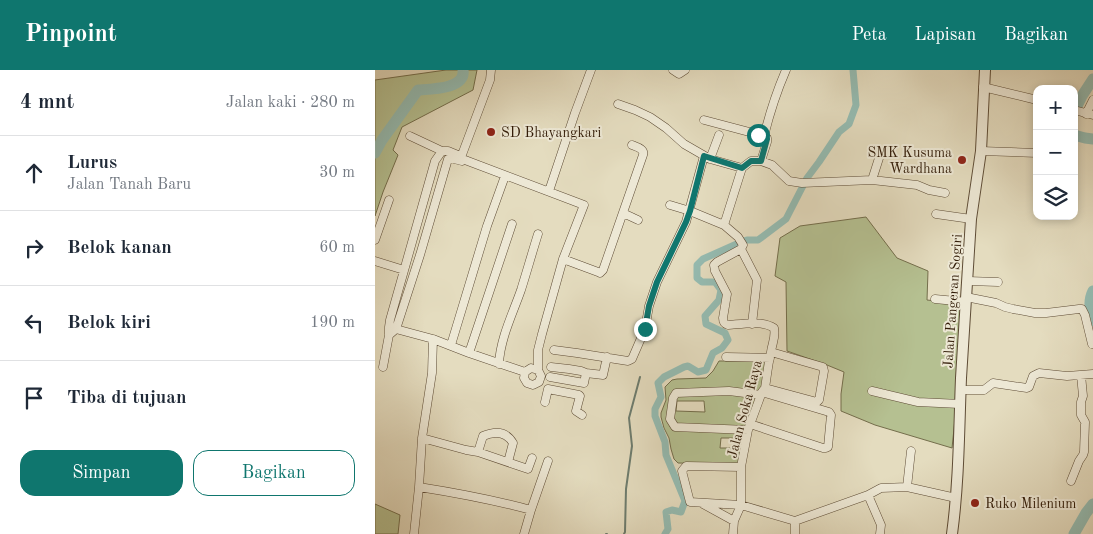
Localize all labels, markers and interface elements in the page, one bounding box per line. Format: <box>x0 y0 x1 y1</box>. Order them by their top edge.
text: Pinpoint <box>25 23 117 47</box>
text: Peta <box>852 26 887 44</box>
text: Lapisan <box>915 26 976 44</box>
text: Bagikan <box>1004 26 1068 44</box>
map controls <box>1033 85 1078 220</box>
button: + <box>1033 85 1078 130</box>
text: 4 mnt <box>20 92 74 113</box>
text: Jalan kaki · 280 m <box>226 95 355 111</box>
route start <box>747 124 770 147</box>
marker: SD Bhayangkari <box>485 126 497 138</box>
place label: SD Bhayangkari <box>501 126 601 140</box>
button: − <box>1033 130 1078 175</box>
place label: SMK Kusuma Wardhana <box>867 146 952 176</box>
text: Lurus <box>67 154 117 173</box>
marker: SMK Kusuma Wardhana <box>956 154 968 166</box>
icon: ahead <box>20 159 48 187</box>
text: 30 m <box>319 165 355 181</box>
button: layers <box>1033 175 1078 220</box>
text: Jalan Tanah Baru <box>67 177 191 193</box>
street label: Jalan Pangeran Sogiri <box>941 233 965 369</box>
icon: right <box>20 234 48 262</box>
text: Belok kanan <box>67 239 172 258</box>
text: 60 m <box>319 240 355 256</box>
icon: left <box>20 309 48 337</box>
text: Belok kiri <box>67 314 151 333</box>
text: 190 m <box>310 315 355 331</box>
route end <box>634 318 657 341</box>
street label: Jalan Soka Raya <box>725 359 765 460</box>
icon: arrive <box>20 384 48 412</box>
text: Tiba di tujuan <box>67 389 187 408</box>
button: Simpan <box>20 450 183 496</box>
button: Bagikan <box>193 450 355 496</box>
marker: Ruko Milenium <box>969 497 981 509</box>
place label: Ruko Milenium <box>985 497 1076 511</box>

